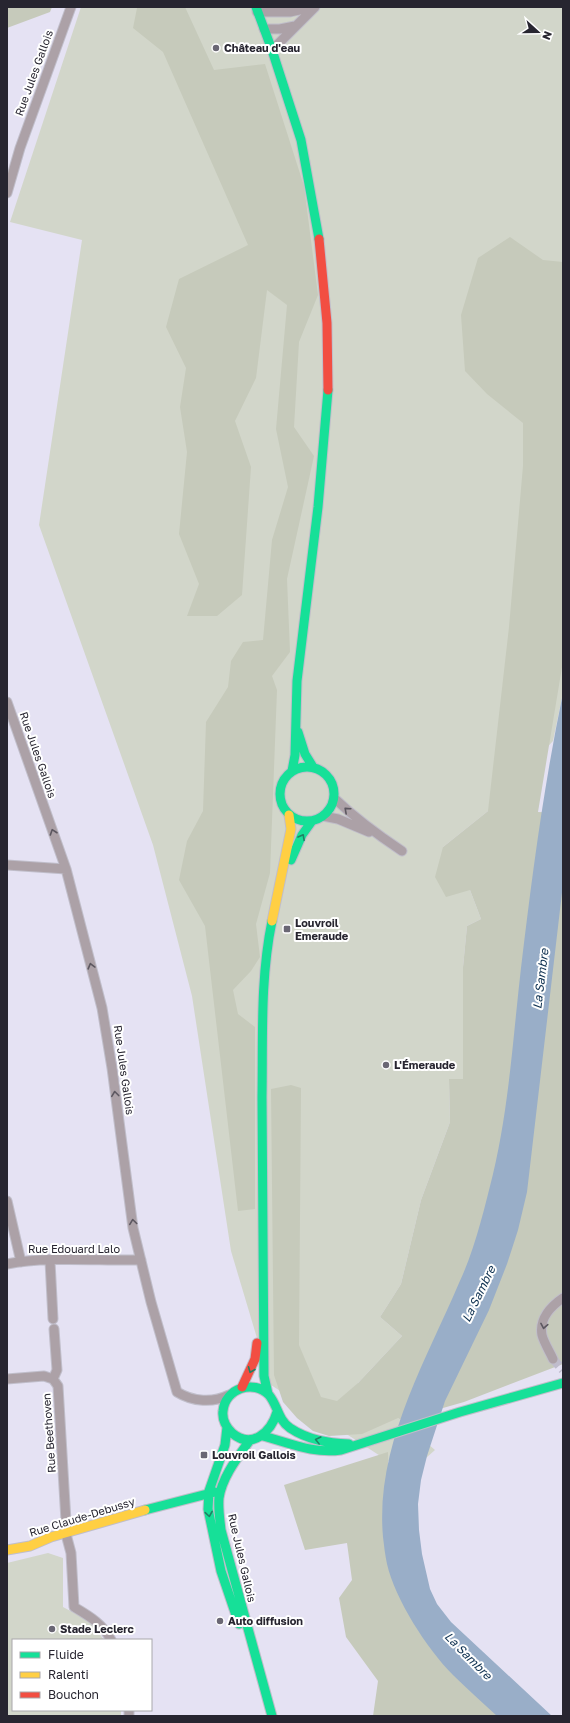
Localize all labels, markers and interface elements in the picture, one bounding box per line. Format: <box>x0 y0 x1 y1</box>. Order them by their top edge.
north arrow <box>518 12 558 52</box>
street label: Rue Jules Gallois <box>12 28 55 118</box>
text: N <box>540 30 555 42</box>
place label: Château d'eau <box>224 41 300 54</box>
marker: Château d'eau <box>211 43 221 53</box>
street label: Rue Jules Gallois <box>18 710 59 800</box>
one-way arrow <box>344 807 352 815</box>
one-way arrow <box>49 829 57 836</box>
one-way arrow <box>297 834 304 841</box>
place label: Louvroil Emeraude <box>295 916 349 942</box>
marker: Louvroil Emeraude <box>282 924 292 934</box>
water label: La Sambre <box>529 947 552 1010</box>
one-way arrow <box>87 963 96 970</box>
street label: Rue Jules Gallois <box>112 1024 137 1116</box>
place label: L'Émeraude <box>394 1058 456 1071</box>
marker: L'Émeraude <box>381 1060 391 1070</box>
one-way arrow <box>111 1091 120 1097</box>
one-way arrow <box>129 1219 138 1225</box>
street label: Rue Edouard Lalo <box>28 1242 120 1255</box>
water label: La Sambre <box>458 1262 499 1324</box>
one-way arrow <box>540 1323 548 1329</box>
one-way arrow <box>247 1366 255 1373</box>
street label: Rue Beethoven <box>39 1393 58 1473</box>
one-way arrow <box>315 1436 322 1445</box>
place label: Louvroil Gallois <box>212 1448 296 1461</box>
marker: Louvroil Gallois <box>199 1450 209 1460</box>
street label: Rue Claude-Debussy <box>28 1494 136 1539</box>
one-way arrow <box>204 1510 213 1517</box>
street label: Rue Jules Gallois <box>226 1512 259 1604</box>
place label: Auto diffusion <box>228 1614 303 1627</box>
marker: Auto diffusion <box>215 1616 225 1626</box>
place label: Stade Leclerc <box>60 1622 134 1635</box>
marker: Stade Leclerc <box>47 1624 57 1634</box>
water label: La Sambre <box>442 1629 496 1683</box>
legend <box>12 1639 152 1711</box>
text: Fluide <box>48 1647 84 1662</box>
text: Ralenti <box>48 1667 89 1682</box>
text: Bouchon <box>48 1687 99 1702</box>

